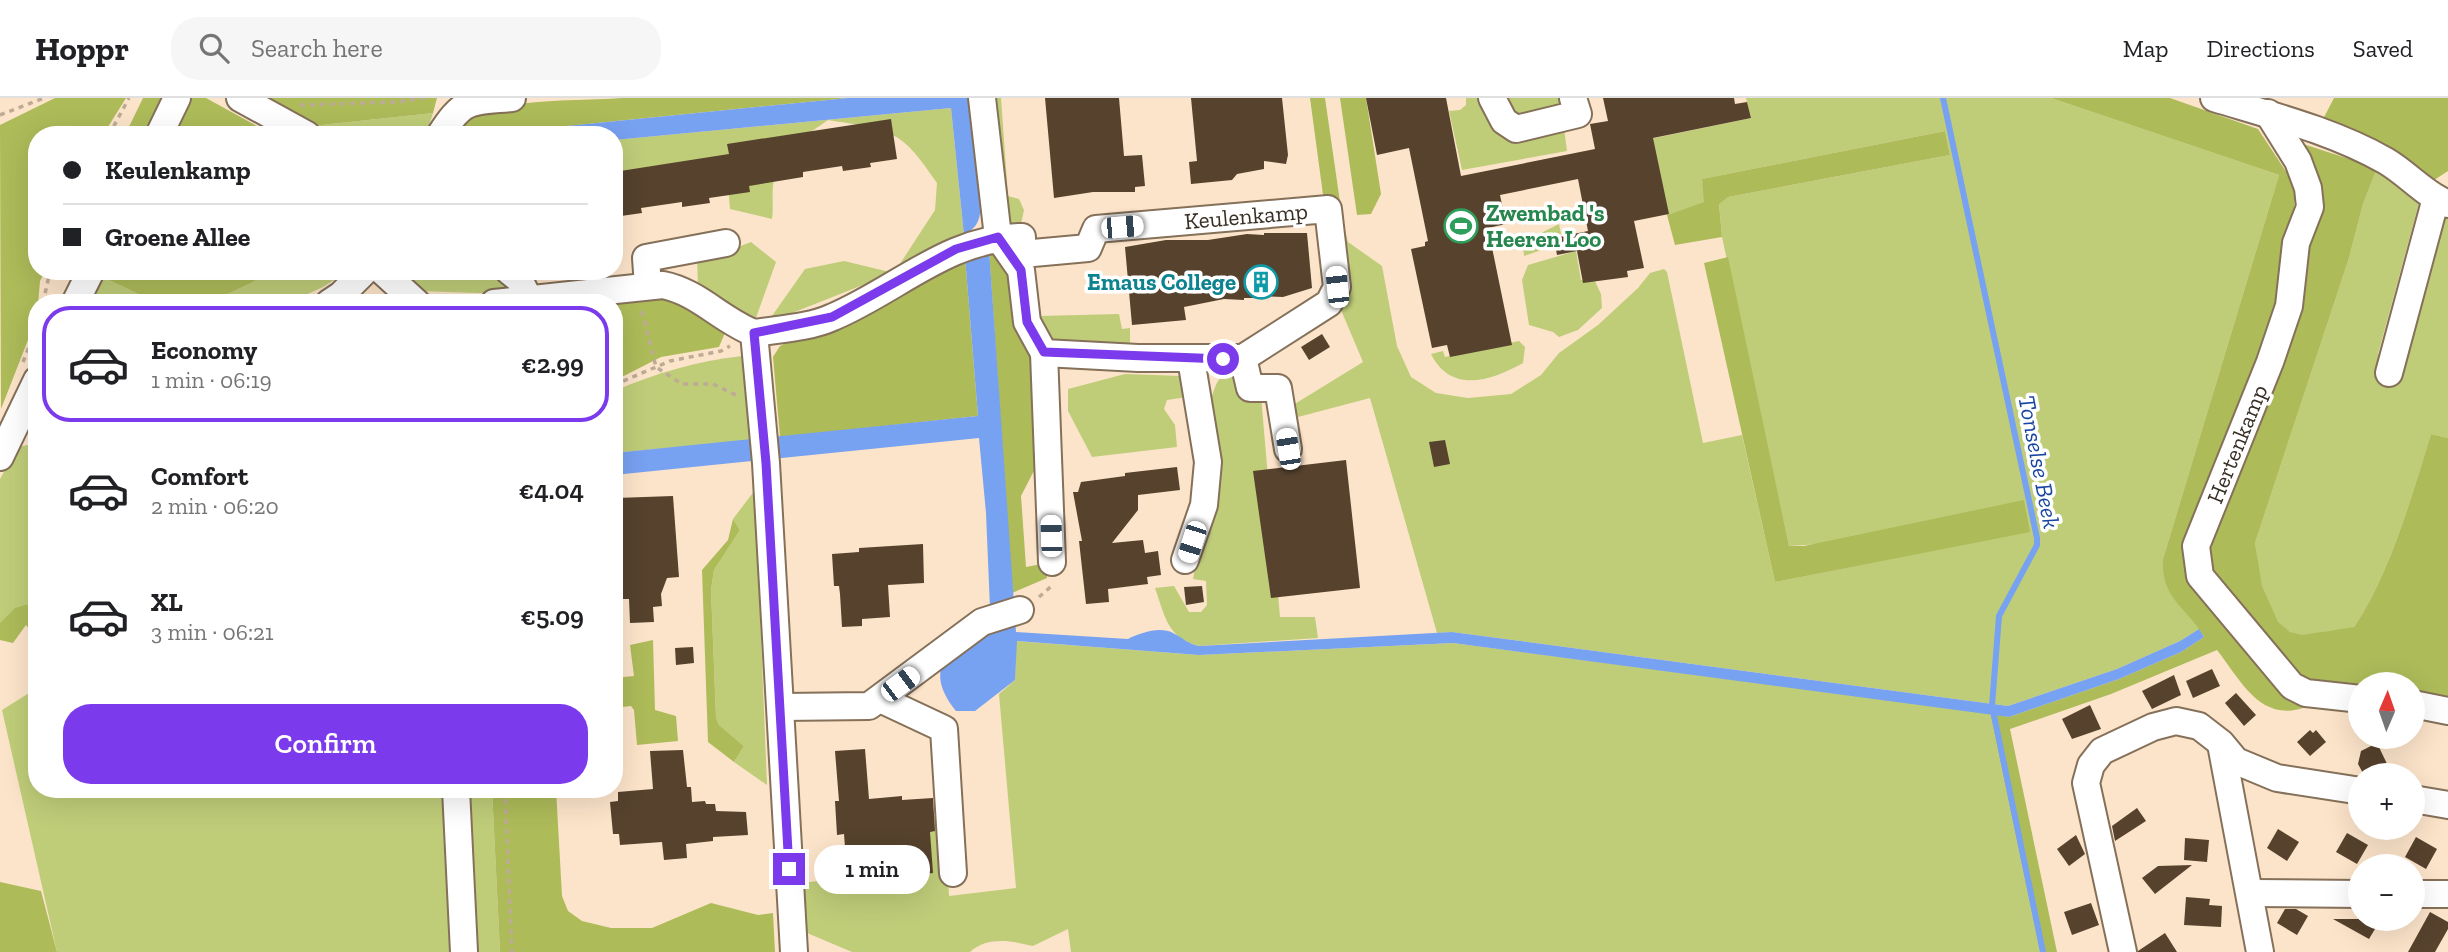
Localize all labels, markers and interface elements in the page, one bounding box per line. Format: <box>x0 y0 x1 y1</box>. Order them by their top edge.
search box <box>171 17 661 80</box>
text: Hoppr <box>35 29 129 68</box>
icon: search <box>195 29 233 67</box>
text: Search here <box>251 32 383 64</box>
text: Map <box>2123 34 2169 63</box>
text: Directions <box>2207 34 2315 63</box>
text: Saved <box>2353 34 2413 63</box>
text: Keulenkamp <box>105 154 251 186</box>
street label: Keulenkamp <box>1183 197 1309 235</box>
place label: Zwembad 's Heeren Loo <box>1486 199 1605 253</box>
sports icon: Zwembad 's Heeren Loo <box>1442 207 1480 245</box>
car <box>1101 215 1144 239</box>
text: Groene Allee <box>105 221 250 253</box>
building icon: Emaus College <box>1242 263 1280 301</box>
car <box>1325 265 1350 309</box>
place label: Emaus College <box>1087 268 1236 296</box>
icon: car <box>67 333 130 396</box>
text: Economy <box>151 334 257 366</box>
route start <box>1207 343 1239 375</box>
text: €2.99 <box>521 348 584 380</box>
text: 1 min · 06:19 <box>151 366 272 394</box>
street label: Hertenkamp <box>2201 381 2273 507</box>
water label: Tonselse Beek <box>2012 393 2067 531</box>
car <box>1275 427 1302 471</box>
icon: car <box>67 459 130 522</box>
text: Comfort <box>151 460 248 492</box>
text: €4.04 <box>519 474 584 506</box>
text: 2 min · 06:20 <box>151 492 279 520</box>
car <box>1040 515 1063 557</box>
car <box>1176 519 1209 565</box>
icon: car <box>67 585 130 648</box>
text: XL <box>151 586 183 618</box>
text: €5.09 <box>520 600 584 632</box>
text: 3 min · 06:21 <box>151 618 274 646</box>
car <box>877 663 924 705</box>
north arrow <box>2348 672 2426 749</box>
map controls <box>2348 672 2425 931</box>
button: Confirm <box>63 704 588 784</box>
button: + <box>2348 763 2425 840</box>
callout: 1 min <box>814 844 929 894</box>
route end <box>773 853 805 885</box>
button: − <box>2348 854 2425 931</box>
text: 1 min <box>845 855 899 883</box>

